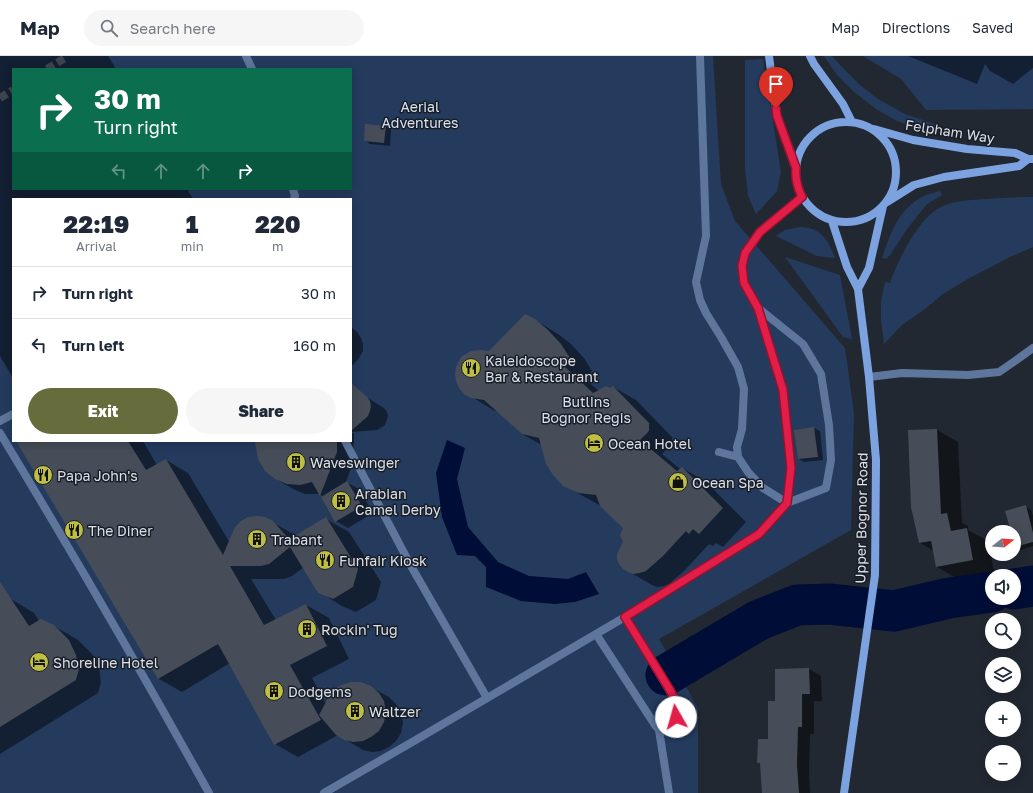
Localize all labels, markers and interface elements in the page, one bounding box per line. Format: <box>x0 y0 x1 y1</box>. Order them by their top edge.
search box <box>84 10 364 46</box>
text: Map <box>20 16 60 39</box>
icon: search <box>98 17 120 39</box>
text: Search here <box>130 19 216 37</box>
text: Map <box>831 19 860 36</box>
text: Directions <box>882 19 950 36</box>
text: Saved <box>972 19 1013 36</box>
pin <box>759 67 793 108</box>
icon: arrive <box>765 73 787 95</box>
text: 30 m <box>94 82 161 115</box>
icon: right <box>28 84 80 136</box>
park label: Aerial Adventures <box>382 98 458 131</box>
text: Turn right <box>94 116 178 138</box>
street label: Felpham Way <box>904 116 996 146</box>
icon: left <box>108 160 130 182</box>
icon: ahead <box>150 160 172 182</box>
icon: ahead <box>192 160 214 182</box>
icon: right <box>234 160 256 182</box>
text: 22:19 <box>63 209 129 238</box>
text: 1 <box>186 209 199 238</box>
text: 220 <box>255 209 301 238</box>
text: Arrival <box>76 238 117 254</box>
text: min <box>181 238 204 254</box>
text: m <box>272 238 284 254</box>
icon: right <box>28 282 50 304</box>
text: Turn right <box>62 284 133 302</box>
text: 30 m <box>301 284 336 302</box>
icon: left <box>28 334 50 356</box>
text: Turn left <box>62 336 124 354</box>
text: 160 m <box>293 336 336 354</box>
place label: Kaleidoscope Bar & Restaurant <box>485 352 598 385</box>
restaurant icon: Kaleidoscope Bar & Restaurant <box>460 357 482 379</box>
button: Exit <box>28 388 178 434</box>
button: Share <box>186 388 336 434</box>
park label: Butlins Bognor Regis <box>541 393 631 426</box>
hotel icon: Ocean Hotel <box>583 432 605 454</box>
place label: Ocean Hotel <box>608 435 691 452</box>
building icon: Waveswinger <box>285 451 307 473</box>
street label: Upper Bognor Road <box>851 452 871 584</box>
place label: Waveswinger <box>310 454 400 471</box>
restaurant icon: Papa John's <box>32 464 54 486</box>
place label: Papa John's <box>57 467 138 484</box>
shop icon: Ocean Spa <box>667 471 689 493</box>
place label: Ocean Spa <box>692 474 764 491</box>
place label: Arabian Camel Derby <box>355 485 441 518</box>
building icon: Arabian Camel Derby <box>330 490 352 512</box>
restaurant icon: The Diner <box>63 519 85 541</box>
place label: The Diner <box>88 522 153 539</box>
north arrow <box>985 525 1021 561</box>
map controls <box>985 525 1021 781</box>
building icon: Trabant <box>246 528 268 550</box>
place label: Trabant <box>271 531 322 548</box>
restaurant icon: Funfair Kiosk <box>314 549 336 571</box>
place label: Funfair Kiosk <box>339 552 427 569</box>
button: sound <box>985 569 1021 605</box>
button: search <box>985 613 1021 649</box>
building icon: Rockin' Tug <box>296 618 318 640</box>
place label: Rockin' Tug <box>321 621 398 638</box>
hotel icon: Shoreline Hotel <box>28 651 50 673</box>
place label: Shoreline Hotel <box>53 654 158 671</box>
button: layers <box>985 657 1021 693</box>
building icon: Dodgems <box>263 680 285 702</box>
place label: Dodgems <box>288 683 351 700</box>
position arrow <box>655 696 697 738</box>
building icon: Waltzer <box>344 700 366 722</box>
button: + <box>985 701 1021 737</box>
place label: Waltzer <box>369 703 421 720</box>
button: − <box>985 745 1021 781</box>

